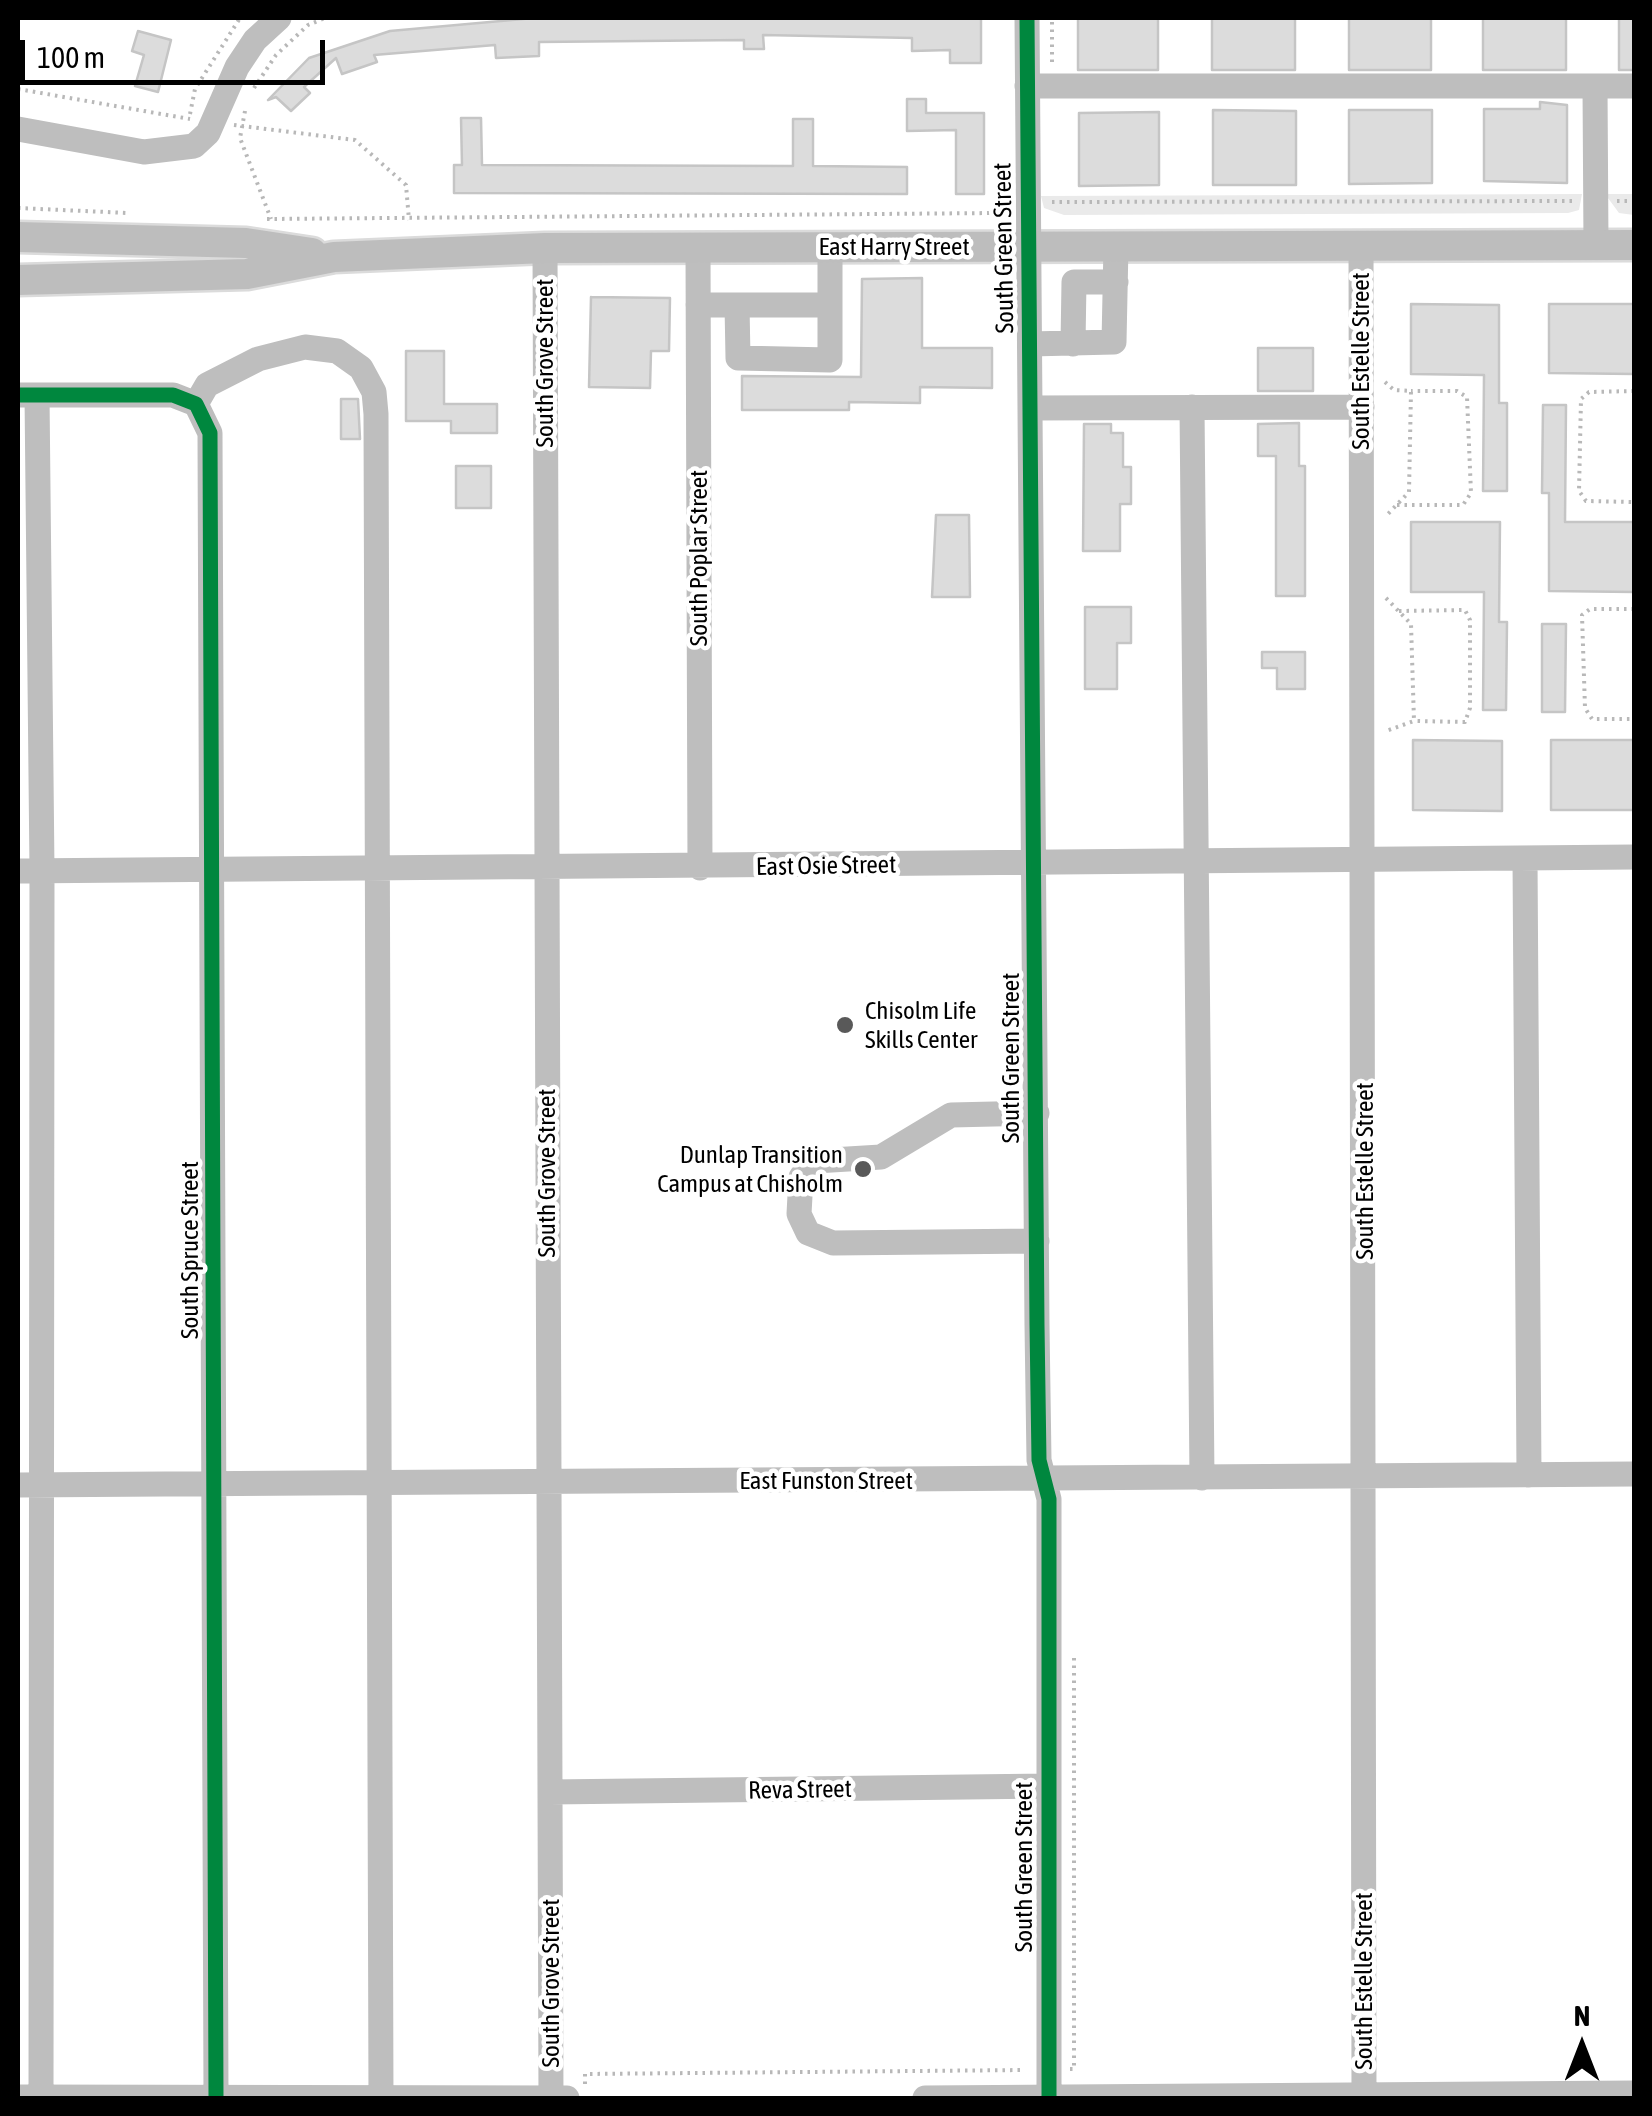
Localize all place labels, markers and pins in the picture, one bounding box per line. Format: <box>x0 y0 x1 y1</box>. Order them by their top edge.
place label: Chisolm Life Skills Center <box>865 996 977 1055</box>
marker: Chisolm Life Skills Center <box>834 1014 856 1036</box>
place label: Dunlap Transition Campus at Chisholm <box>657 1140 843 1199</box>
marker: Dunlap Transition Campus at Chisholm <box>852 1158 874 1180</box>

